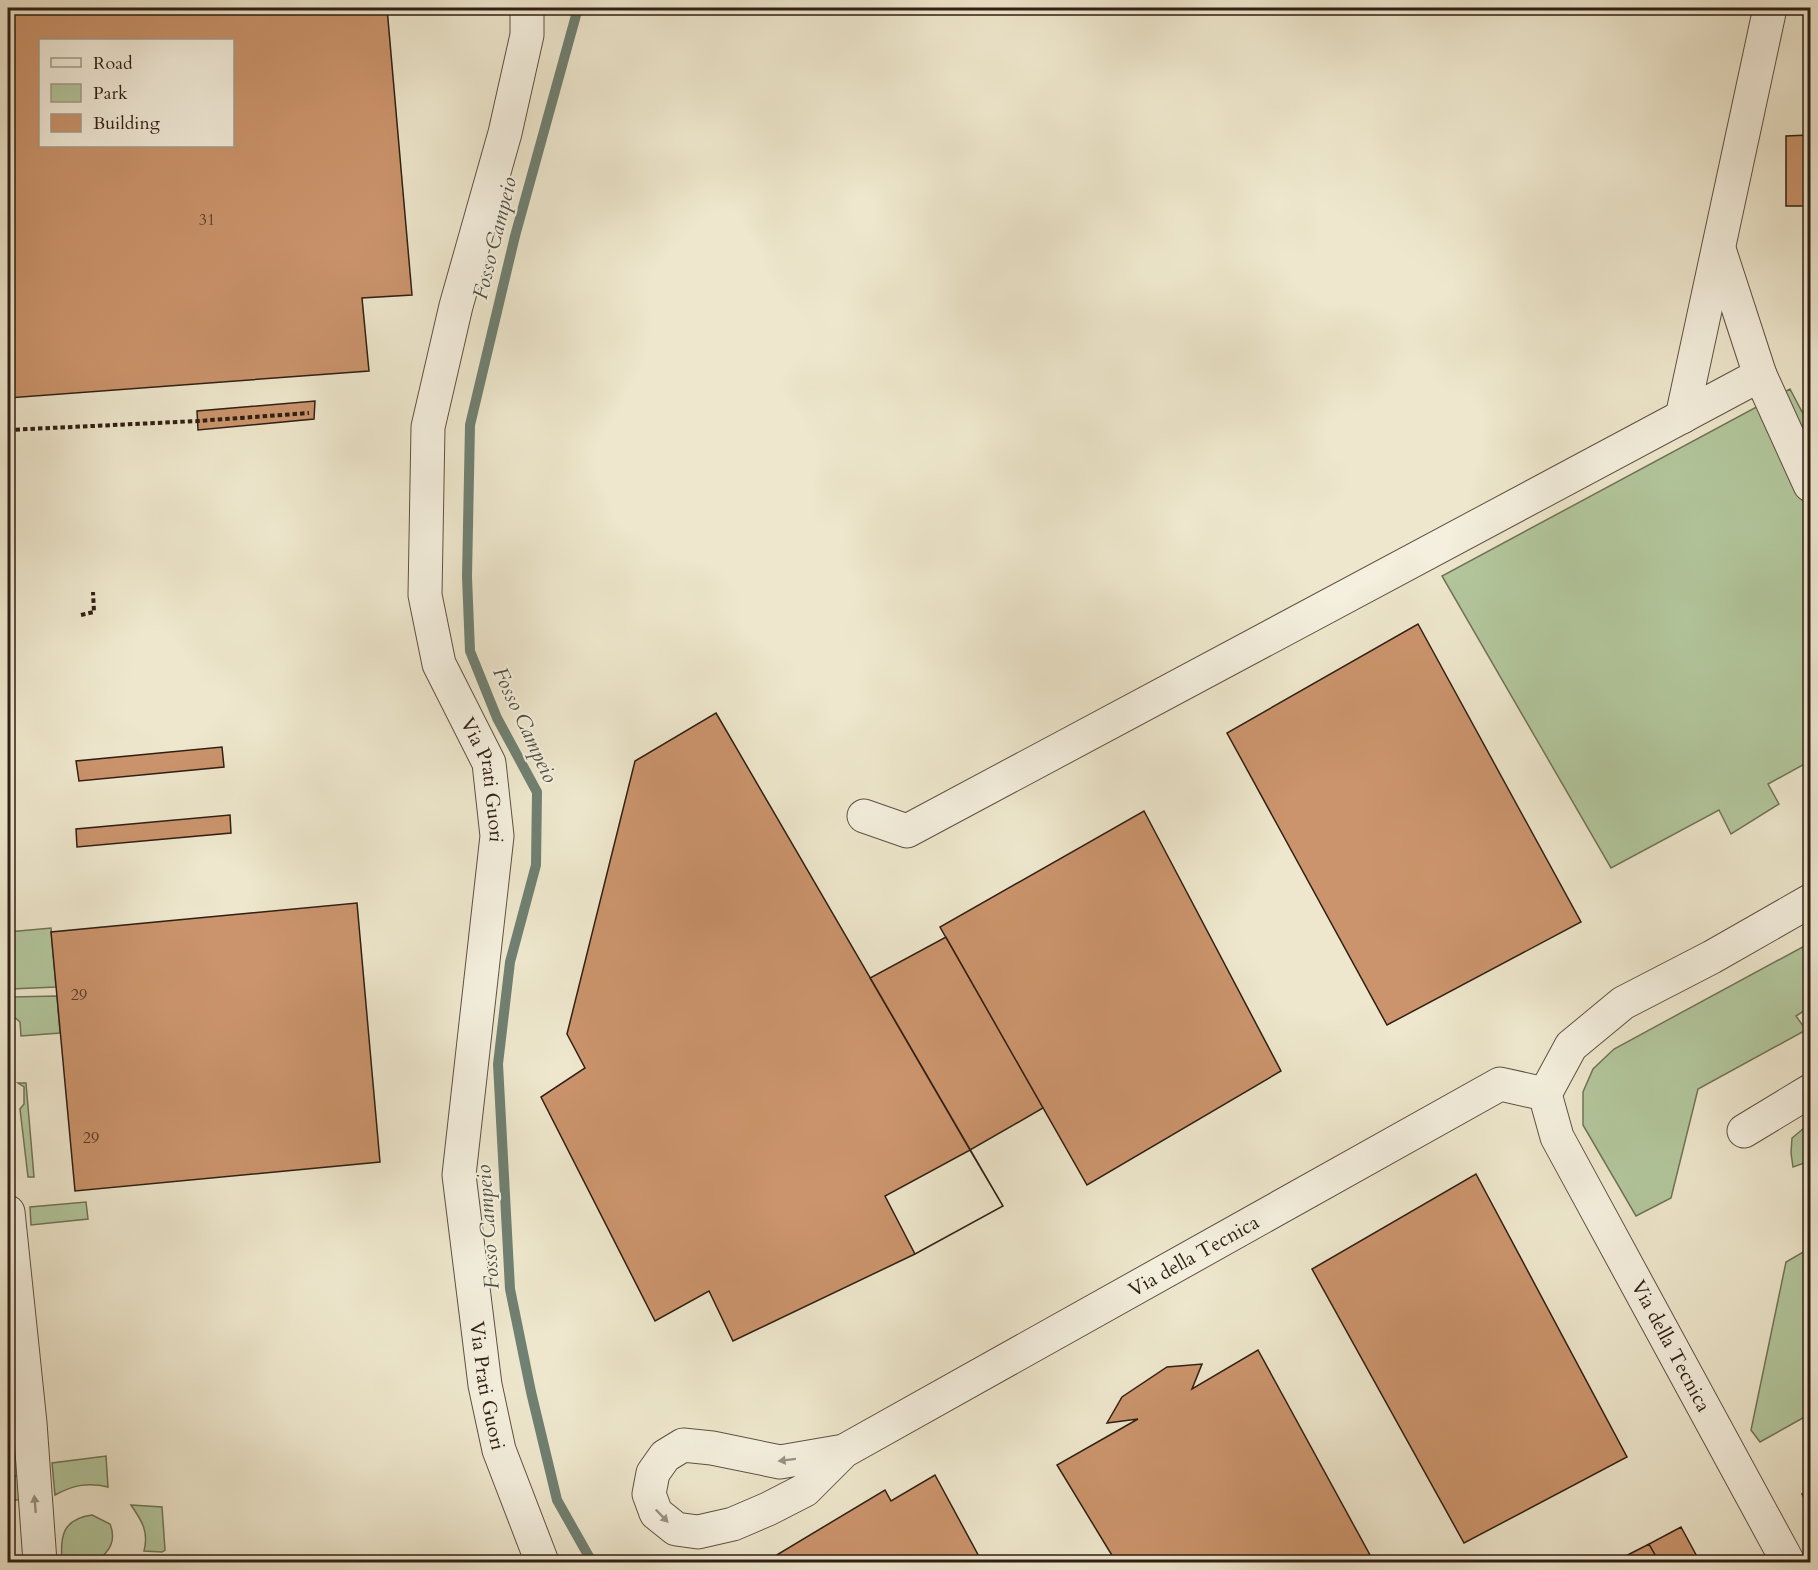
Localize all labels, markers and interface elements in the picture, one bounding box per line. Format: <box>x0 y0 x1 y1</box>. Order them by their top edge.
legend <box>39 39 234 147</box>
text: Road <box>93 51 133 76</box>
text: Park <box>93 81 128 106</box>
text: Building <box>93 111 161 136</box>
water label: Fosso Campeio <box>466 174 524 302</box>
house number: 31 <box>199 209 215 231</box>
water label: Fosso Campeio <box>485 662 565 788</box>
street label: Via Prati Guori <box>454 712 511 845</box>
house number: 29 <box>71 984 87 1006</box>
house number: 29 <box>83 1127 99 1149</box>
water label: Fosso Campeio <box>469 1164 507 1290</box>
street label: Via della Tecnica <box>1123 1208 1264 1303</box>
street label: Via della Tecnica <box>1625 1275 1717 1417</box>
street label: Via Prati Guori <box>464 1320 512 1453</box>
one-way arrow <box>777 1455 796 1465</box>
one-way arrow <box>30 1495 40 1514</box>
one-way arrow <box>655 1508 669 1523</box>

